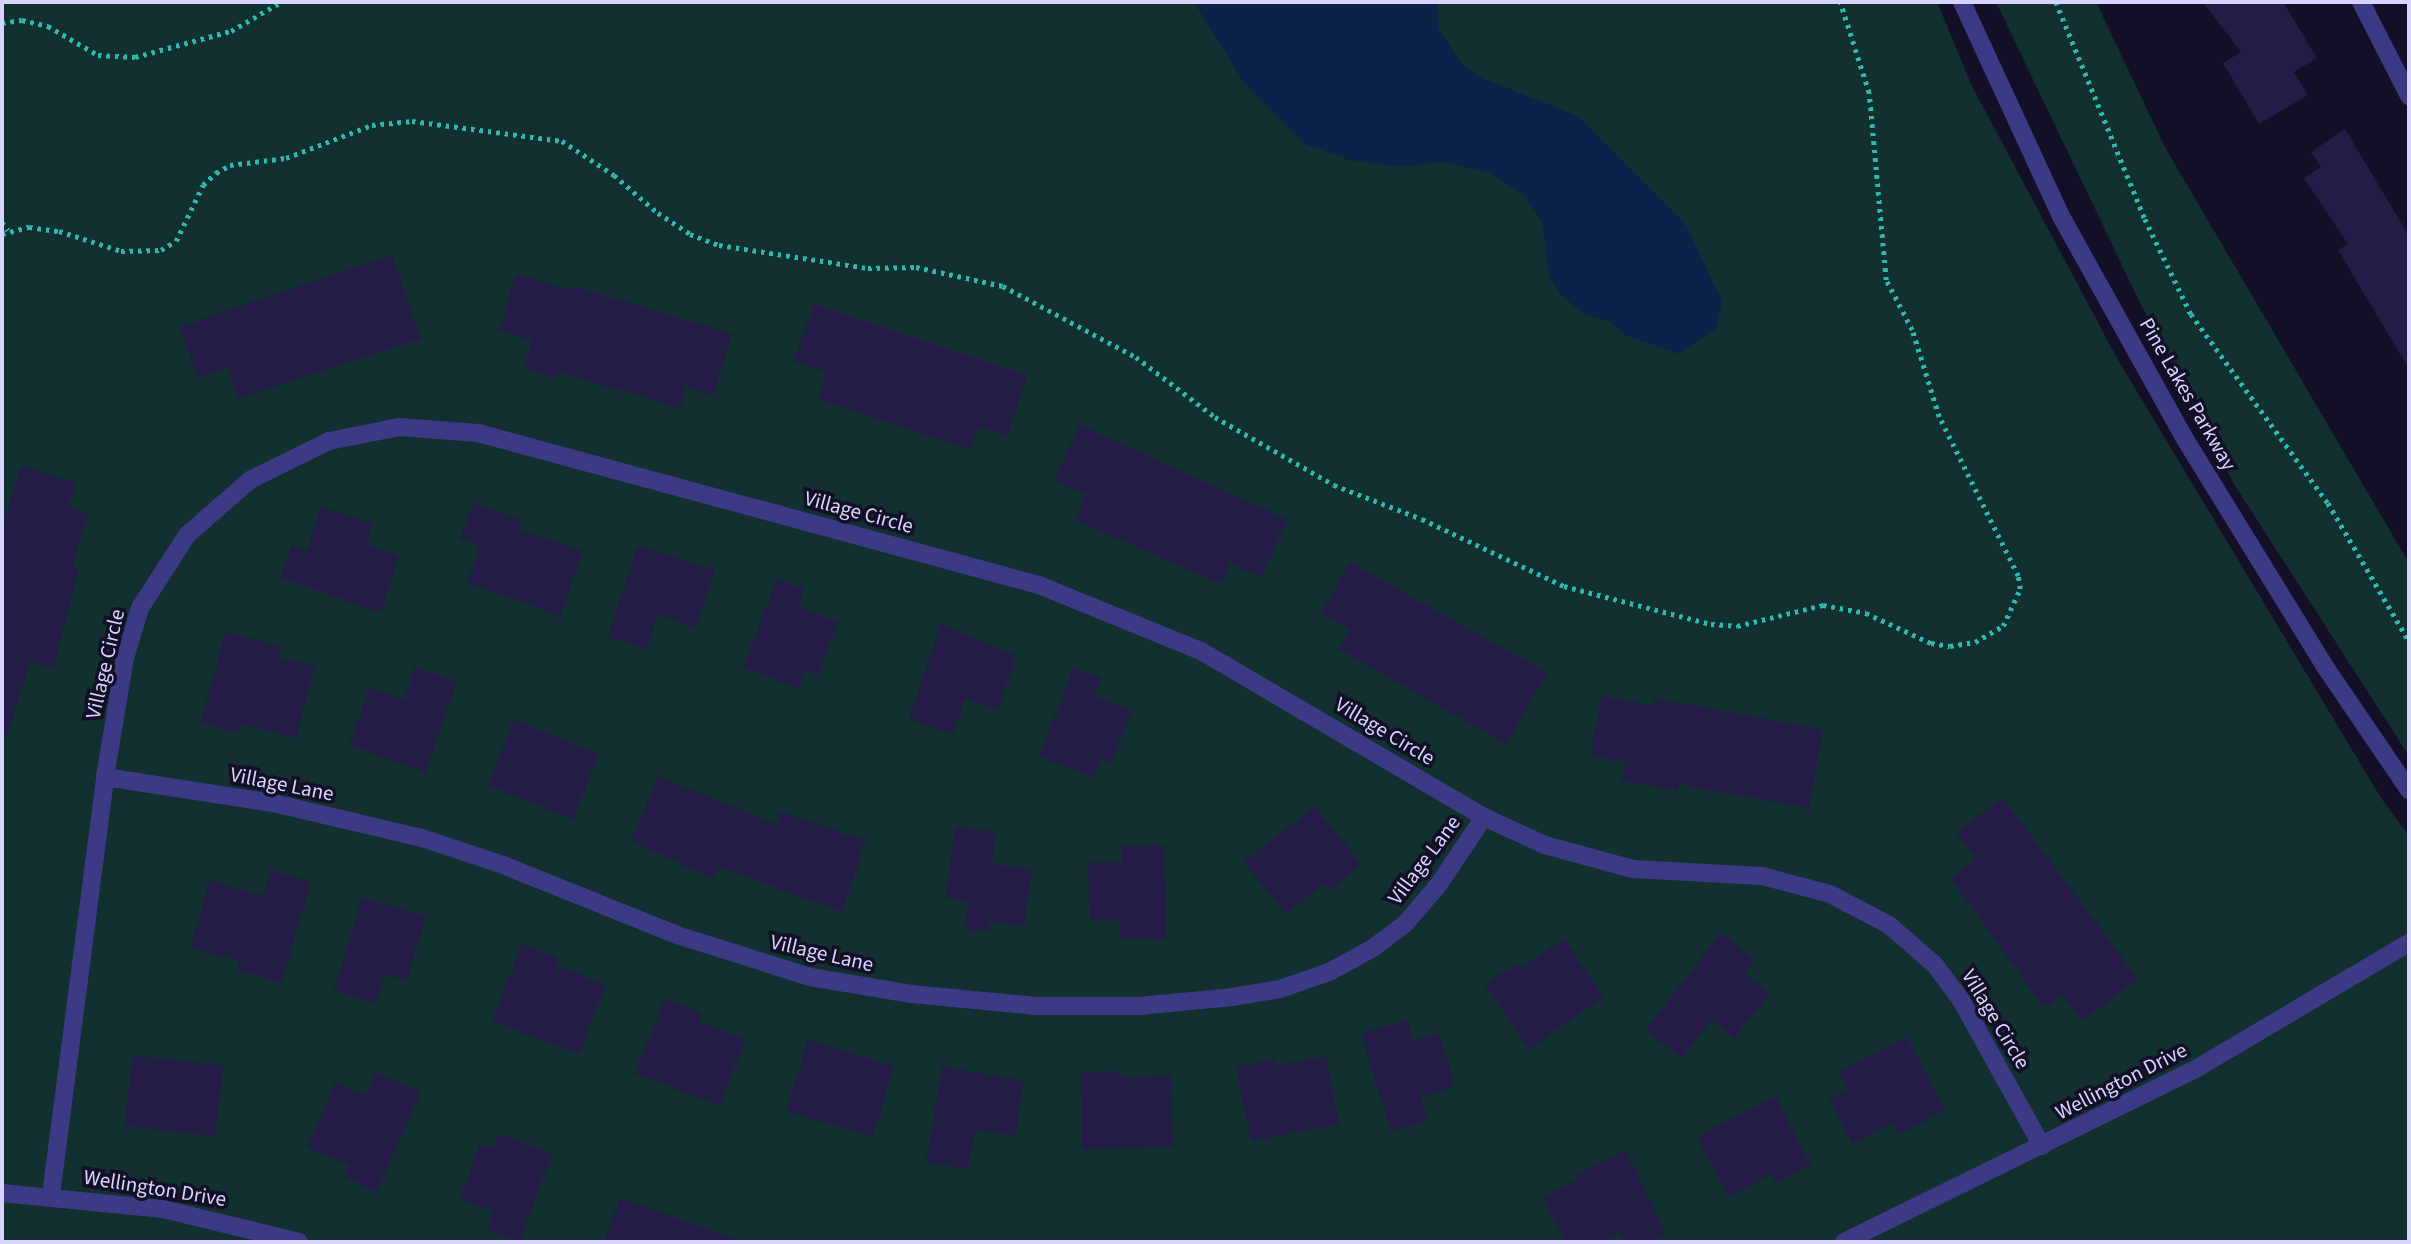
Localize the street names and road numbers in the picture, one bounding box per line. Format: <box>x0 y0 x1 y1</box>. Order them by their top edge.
street label: Pine Lakes Parkway <box>2134 313 2242 475</box>
street label: Village Circle <box>802 485 916 539</box>
street label: Village Circle <box>80 607 130 721</box>
street label: Village Circle <box>1331 691 1439 771</box>
street label: Village Lane <box>228 762 336 806</box>
street label: Village Lane <box>1382 811 1466 909</box>
street label: Village Lane <box>768 929 876 977</box>
street label: Village Circle <box>1956 965 2036 1073</box>
street label: Wellington Drive <box>2051 1037 2191 1125</box>
street label: Wellington Drive <box>82 1164 228 1212</box>

